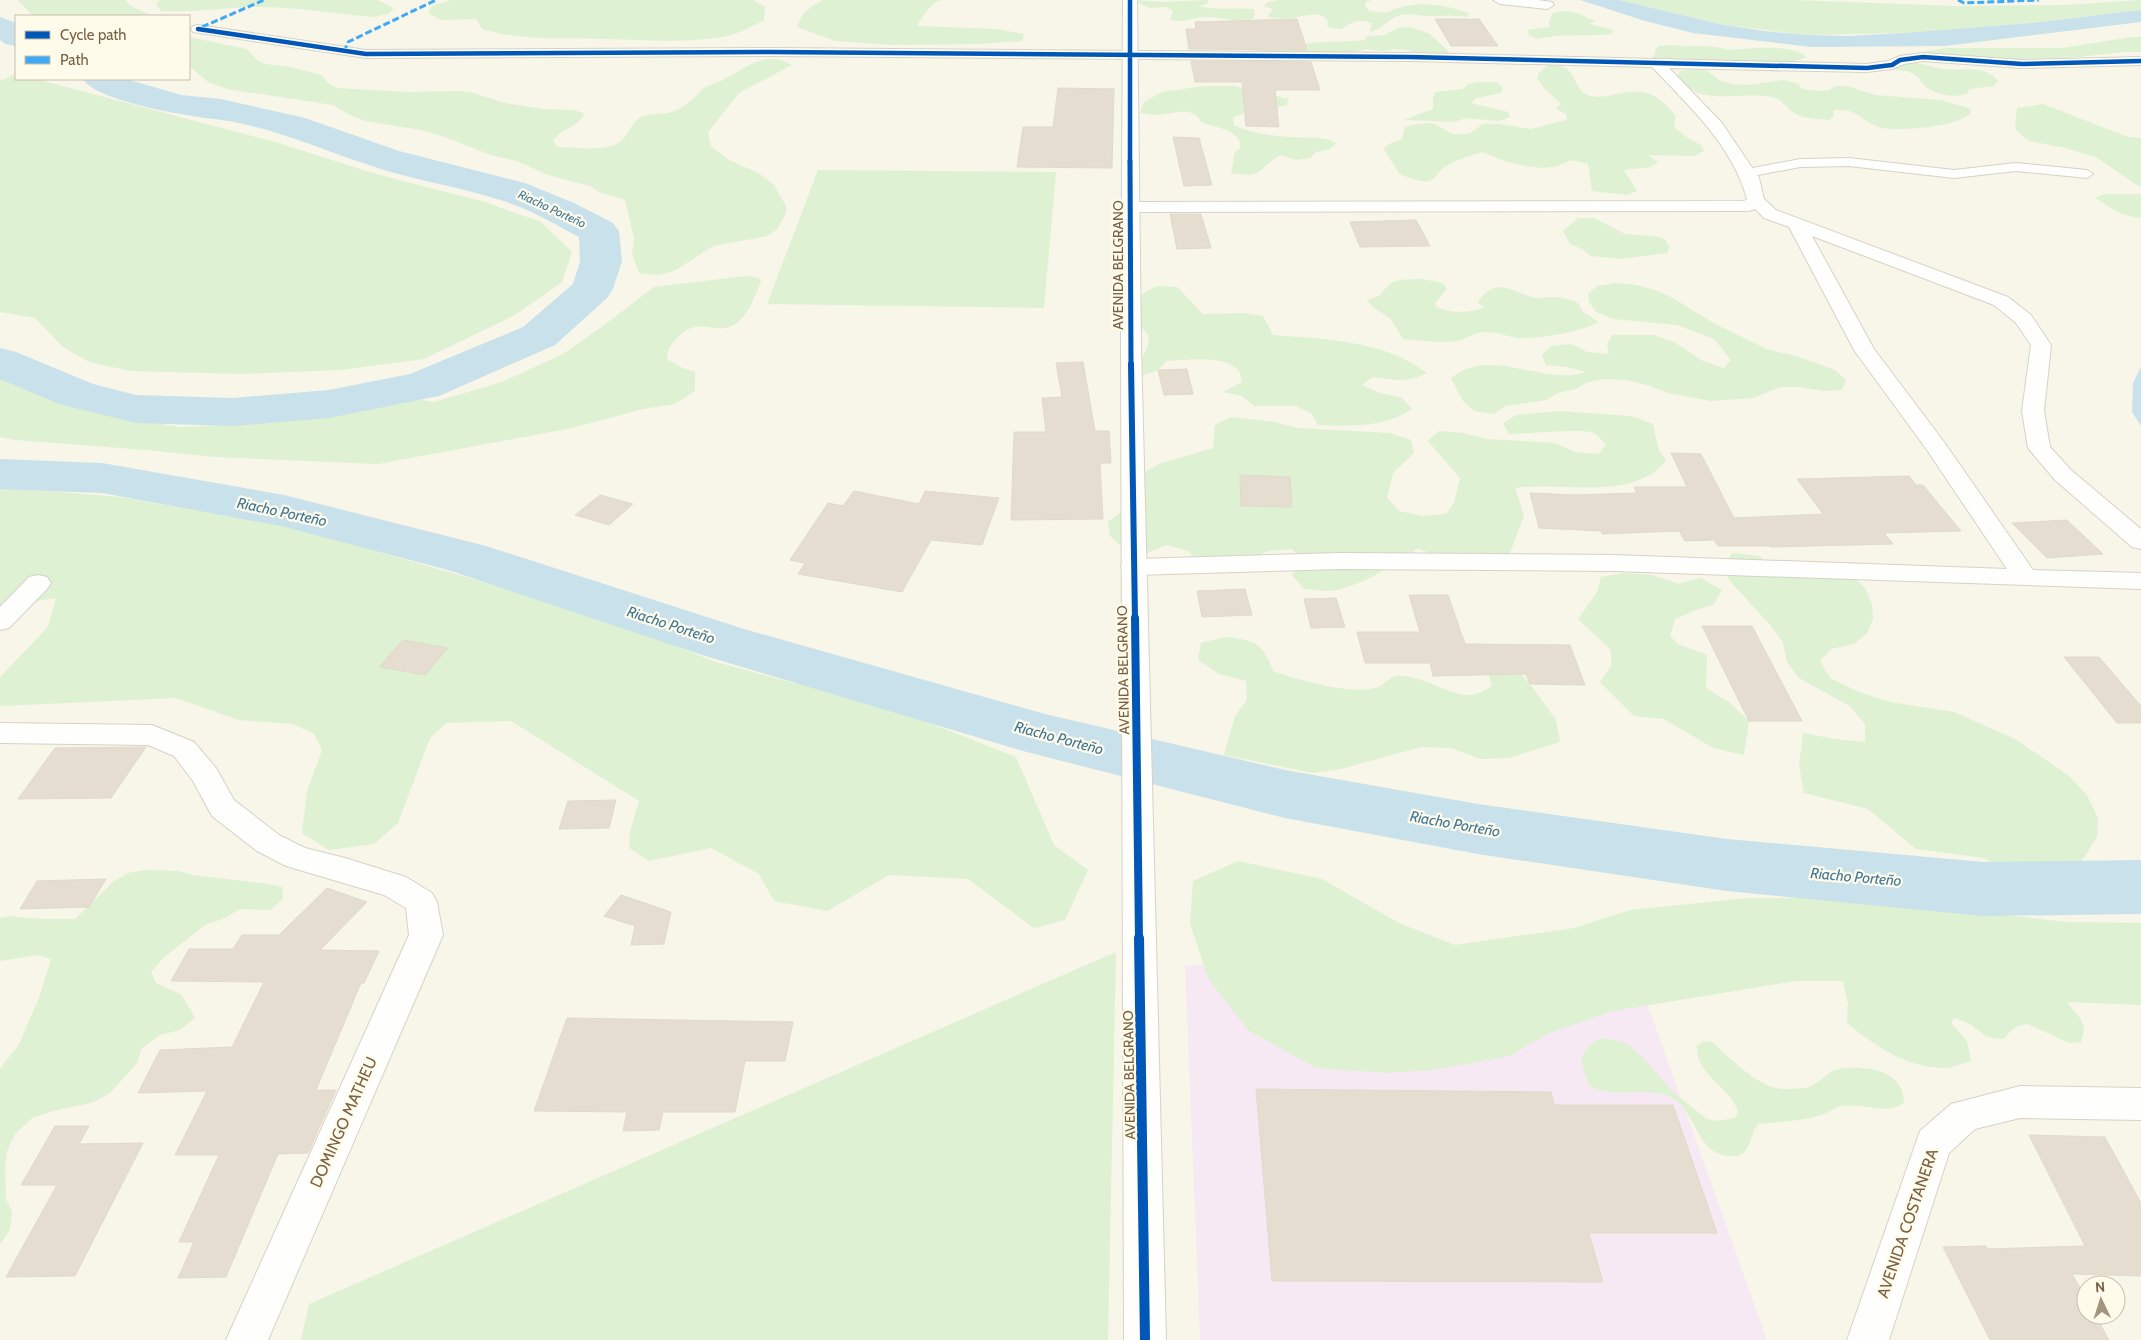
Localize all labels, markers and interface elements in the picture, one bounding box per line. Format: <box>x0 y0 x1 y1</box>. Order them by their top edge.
legend <box>15 15 190 80</box>
text: Cycle path <box>60 26 126 44</box>
text: Path <box>60 51 89 69</box>
water label: Riacho Porteño <box>516 186 588 231</box>
street label: AVENIDA BELGRANO <box>1109 200 1127 330</box>
water label: Riacho Porteño <box>235 494 329 530</box>
water label: Riacho Porteño <box>625 602 717 648</box>
street label: AVENIDA BELGRANO <box>1113 605 1133 735</box>
water label: Riacho Porteño <box>1013 717 1106 759</box>
water label: Riacho Porteño <box>1408 807 1502 841</box>
water label: Riacho Porteño <box>1810 864 1903 890</box>
street label: AVENIDA BELGRANO <box>1119 1010 1139 1140</box>
street label: DOMINGO MATHEU <box>306 1054 381 1191</box>
street label: AVENIDA COSTANERA <box>1873 1146 1942 1300</box>
north arrow <box>2076 1275 2126 1325</box>
text: N <box>2095 1278 2106 1296</box>

